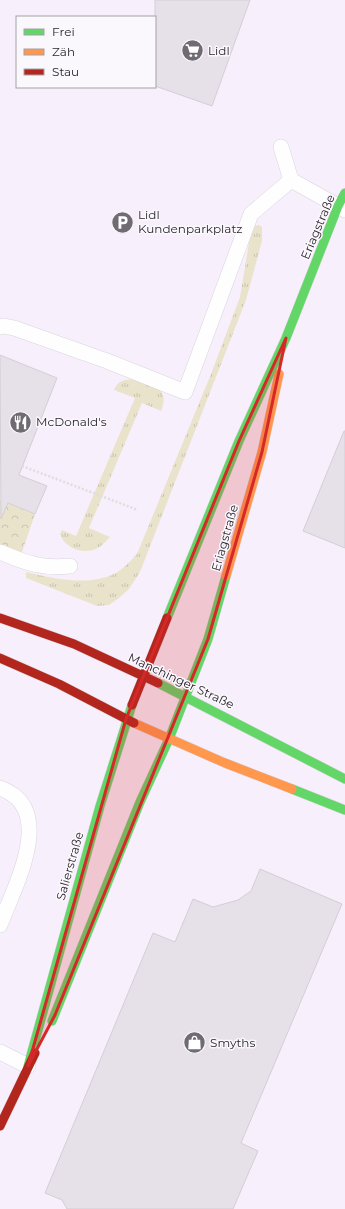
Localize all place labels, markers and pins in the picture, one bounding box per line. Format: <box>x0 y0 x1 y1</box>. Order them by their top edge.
supermarket icon: Lidl <box>180 38 206 64</box>
place label: Lidl <box>208 43 230 58</box>
place label: Lidl Kundenparkplatz <box>138 207 242 236</box>
parking icon: Lidl Kundenparkplatz <box>110 209 136 235</box>
restaurant icon: McDonald's <box>7 409 33 435</box>
place label: McDonald's <box>36 414 107 429</box>
shop icon: Smyths <box>182 1030 208 1056</box>
place label: Smyths <box>210 1035 255 1050</box>

